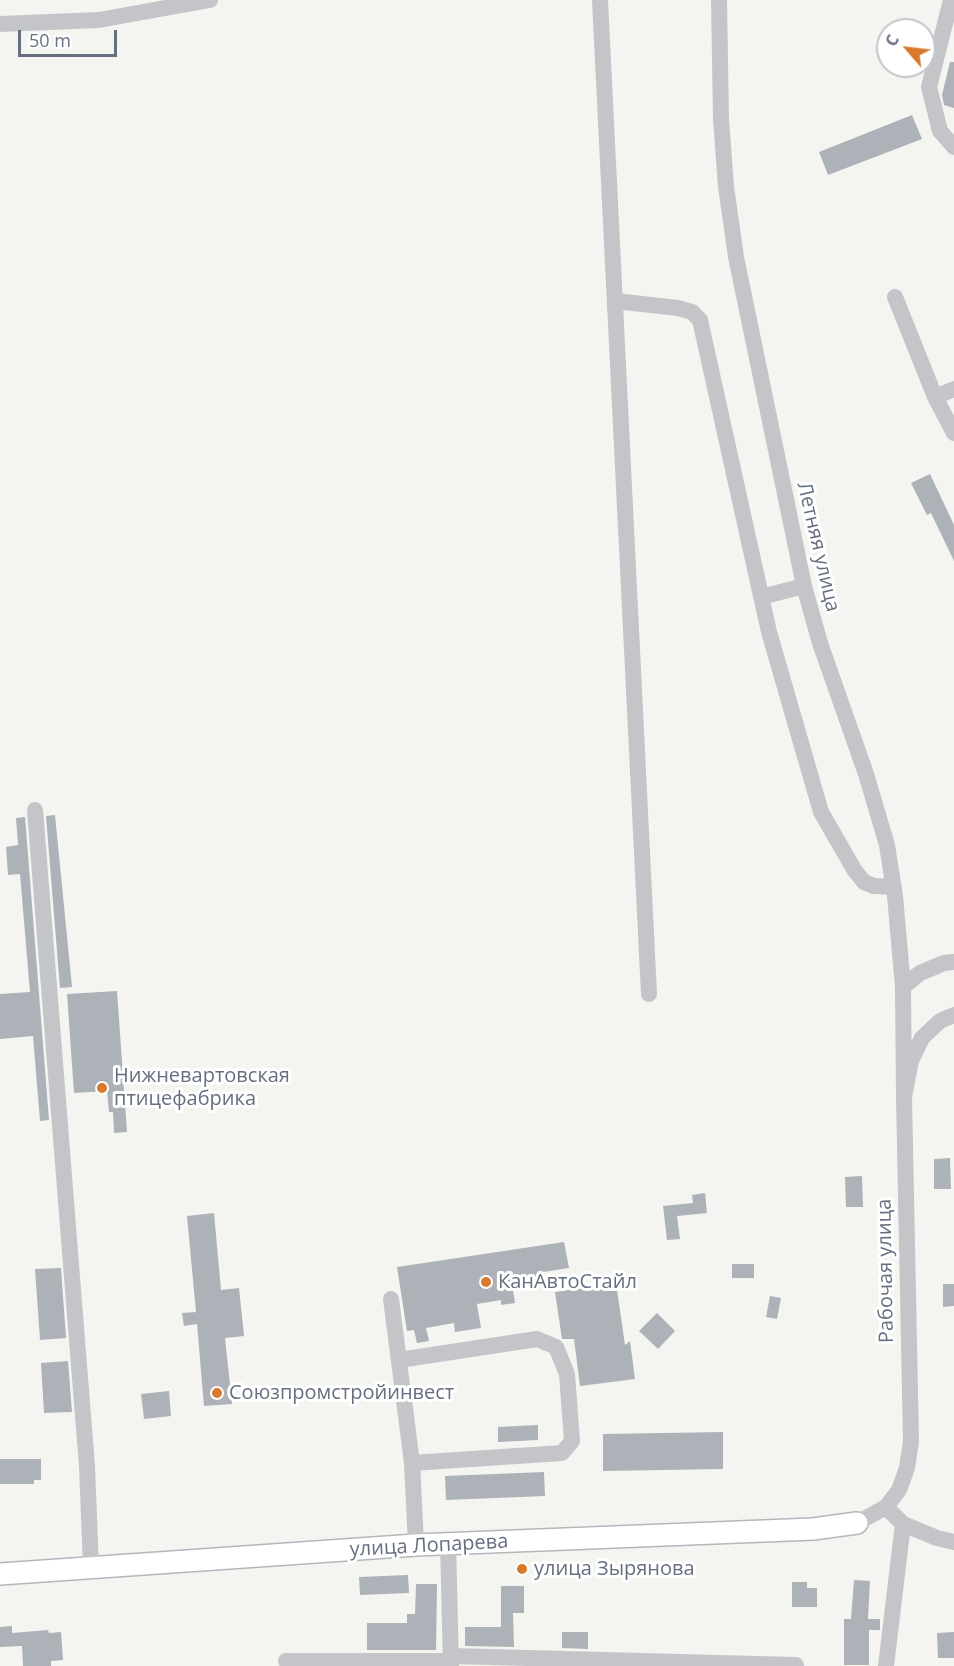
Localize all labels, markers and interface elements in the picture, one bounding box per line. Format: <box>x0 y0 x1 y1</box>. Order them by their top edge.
scale bar <box>21 18 120 56</box>
north arrow <box>876 18 936 78</box>
text: 50 m <box>29 28 71 52</box>
text: С <box>880 31 904 50</box>
street label: Летняя улица <box>791 480 845 614</box>
place label: Нижневартовская птицефабрика <box>114 1064 290 1111</box>
marker: Нижневартовская птицефабрика <box>95 1081 109 1095</box>
street label: Рабочая улица <box>873 1199 899 1343</box>
place label: КанАвтоСтайл <box>498 1270 637 1294</box>
marker: КанАвтоСтайл <box>479 1275 493 1289</box>
place label: Союзпромстройинвест <box>229 1381 454 1405</box>
marker: Союзпромстройинвест <box>210 1386 224 1400</box>
street label: улица Лопарева <box>349 1530 509 1562</box>
place label: улица Зырянова <box>534 1557 695 1581</box>
marker: улица Зырянова <box>515 1562 529 1576</box>

